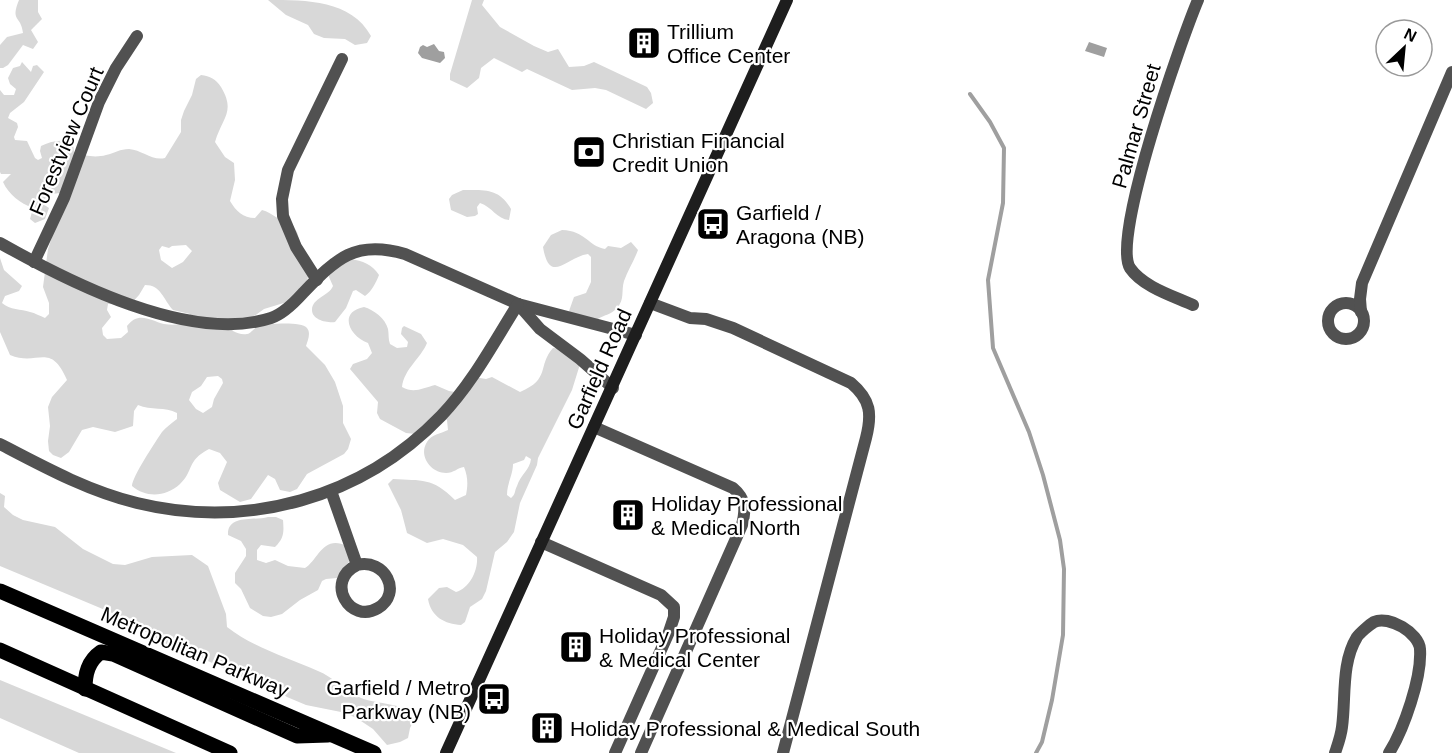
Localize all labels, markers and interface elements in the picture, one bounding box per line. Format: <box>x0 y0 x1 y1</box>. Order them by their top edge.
north arrow <box>1374 18 1434 78</box>
place label: Trillium Office Center <box>667 20 790 67</box>
building icon: Trillium Office Center <box>626 25 662 61</box>
text: N <box>1401 25 1419 45</box>
street label: Palmar Street <box>1107 61 1165 191</box>
street label: Forestview Court <box>24 63 108 219</box>
place label: Christian Financial Credit Union <box>612 129 785 176</box>
bank icon: Christian Financial Credit Union <box>571 134 607 170</box>
place label: Garfield / Aragona (NB) <box>736 201 864 248</box>
bus stop icon: Garfield / Aragona (NB) <box>695 206 731 242</box>
street label: Garfield Road <box>562 305 636 433</box>
place label: Holiday Professional & Medical North <box>651 492 842 539</box>
building icon: Holiday Professional & Medical North <box>610 497 646 533</box>
street label: Metropolitan Parkway <box>98 602 293 702</box>
place label: Holiday Professional & Medical Center <box>599 624 790 671</box>
building icon: Holiday Professional & Medical Center <box>558 629 594 665</box>
place label: Garfield / Metro Parkway (NB) <box>326 676 471 723</box>
bus stop icon: Garfield / Metro Parkway (NB) <box>476 681 512 717</box>
building icon: Holiday Professional & Medical South <box>529 710 565 746</box>
place label: Holiday Professional & Medical South <box>570 717 920 740</box>

